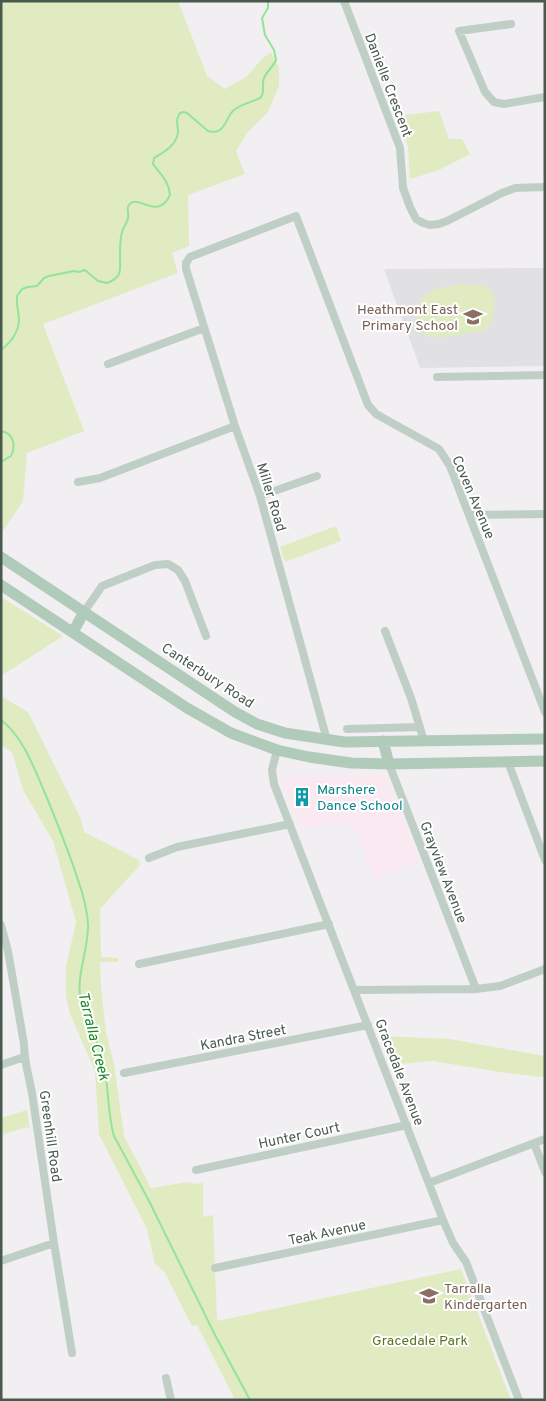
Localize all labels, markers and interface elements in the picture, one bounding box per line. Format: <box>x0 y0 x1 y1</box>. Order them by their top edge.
street label: Danielle Crescent <box>360 31 415 140</box>
place label: Heathmont East Primary School <box>357 302 458 335</box>
school or university icon: Heathmont East Primary School <box>462 306 484 328</box>
street label: Coven Avenue <box>447 453 498 542</box>
street label: Miller Road <box>252 461 289 534</box>
street label: Canterbury Road <box>158 640 257 713</box>
place label: Marshere Dance School <box>317 782 403 815</box>
building icon: Marshere Dance School <box>291 786 313 808</box>
street label: Grayview Avenue <box>415 819 470 926</box>
water label: Tarralla Creek <box>72 990 113 1083</box>
street label: Gracedale Avenue <box>370 1017 427 1128</box>
street label: Kandra Street <box>199 1022 288 1055</box>
street label: Greenhill Road <box>35 1089 64 1183</box>
street label: Hunter Court <box>257 1120 342 1153</box>
street label: Teak Avenue <box>287 1217 368 1250</box>
place label: Tarralla Kindergarten <box>444 1281 527 1314</box>
school or university icon: Tarralla Kindergarten <box>418 1285 440 1307</box>
park label: Gracedale Park <box>372 1333 468 1350</box>

